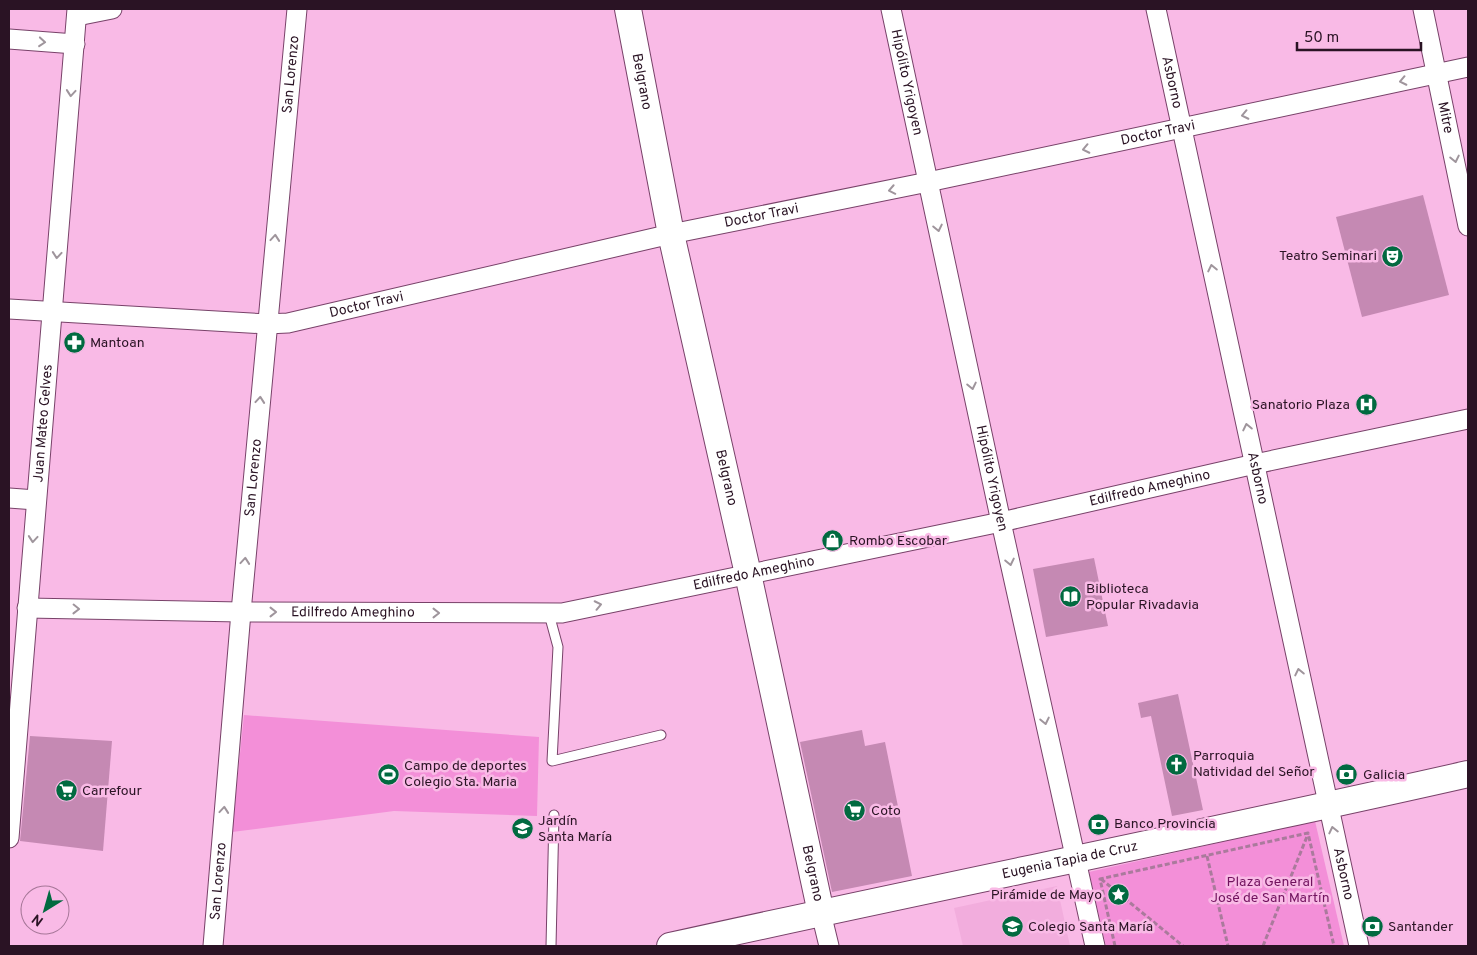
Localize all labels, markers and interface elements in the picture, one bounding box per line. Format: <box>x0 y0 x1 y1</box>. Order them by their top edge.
scale bar <box>1297 20 1421 52</box>
street label: Hipólito Yrigoyen <box>887 28 926 137</box>
text: 50 m <box>1304 29 1339 48</box>
street label: San Lorenzo <box>279 35 303 114</box>
one-way arrow <box>38 36 46 47</box>
street label: Belgrano <box>628 52 656 112</box>
street label: Asborno <box>1158 55 1186 110</box>
one-way arrow <box>1399 75 1408 86</box>
one-way arrow <box>65 89 76 97</box>
street label: Mitre <box>1434 100 1457 135</box>
one-way arrow <box>1240 109 1249 120</box>
street label: Doctor Travi <box>1119 117 1197 149</box>
one-way arrow <box>1081 143 1090 154</box>
one-way arrow <box>1449 155 1459 164</box>
one-way arrow <box>888 184 897 194</box>
street label: Doctor Travi <box>723 200 800 232</box>
one-way arrow <box>932 223 943 232</box>
one-way arrow <box>269 233 280 241</box>
theatre icon: Teatro Seminari <box>1381 244 1405 268</box>
place label: Teatro Seminari <box>1279 248 1377 265</box>
one-way arrow <box>52 251 63 259</box>
one-way arrow <box>1207 264 1218 273</box>
street label: Doctor Travi <box>328 288 405 322</box>
pharmacy icon: Mantoan <box>62 331 86 355</box>
place label: Mantoan <box>90 335 145 352</box>
street label: Juan Mateo Gelves <box>30 364 56 483</box>
one-way arrow <box>966 382 977 391</box>
hospital icon: Sanatorio Plaza <box>1354 393 1378 417</box>
one-way arrow <box>254 395 265 403</box>
place label: Sanatorio Plaza <box>1252 397 1350 414</box>
one-way arrow <box>1242 423 1252 432</box>
street label: Hipólito Yrigoyen <box>972 424 1011 533</box>
street label: San Lorenzo <box>241 438 266 517</box>
street label: Belgrano <box>712 448 741 508</box>
street label: Asborno <box>1244 450 1272 506</box>
street label: Edilfredo Ameghino <box>1088 466 1212 510</box>
shop icon: Rombo Escobar <box>821 529 845 553</box>
place label: Rombo Escobar <box>849 533 948 550</box>
one-way arrow <box>28 535 39 543</box>
street label: Edilfredo Ameghino <box>692 552 816 594</box>
one-way arrow <box>239 557 250 565</box>
one-way arrow <box>1004 558 1015 567</box>
place label: Biblioteca Popular Rivadavia <box>1086 581 1199 614</box>
library icon: Biblioteca Popular Rivadavia <box>1058 585 1082 609</box>
one-way arrow <box>593 601 602 611</box>
one-way arrow <box>72 604 80 614</box>
street label: Edilfredo Ameghino <box>291 604 415 621</box>
one-way arrow <box>270 607 278 617</box>
one-way arrow <box>432 608 440 618</box>
one-way arrow <box>1294 667 1305 676</box>
one-way arrow <box>1039 717 1050 725</box>
place label: Parroquia Natividad del Señor <box>1193 748 1315 781</box>
church icon: Parroquia Natividad del Señor <box>1165 752 1189 776</box>
place label: Campo de deportes Colegio Sta. Maria <box>404 758 527 791</box>
sports icon: Campo de deportes Colegio Sta. Maria <box>376 762 400 786</box>
bank icon: Galicia <box>1335 763 1359 787</box>
place label: Galicia <box>1363 767 1405 784</box>
supermarket icon: Carrefour <box>54 779 78 803</box>
place label: Carrefour <box>82 783 142 800</box>
supermarket icon: Coto <box>843 799 867 823</box>
place label: Coto <box>871 803 901 820</box>
one-way arrow <box>218 806 229 814</box>
bank icon: Banco Provincia <box>1086 812 1110 836</box>
place label: Jardín Santa María <box>538 813 612 846</box>
place label: Banco Provincia <box>1114 816 1216 833</box>
school or university icon: Jardín Santa María <box>510 817 534 841</box>
one-way arrow <box>1328 826 1339 835</box>
street label: Eugenia Tapia de Cruz <box>1001 838 1139 883</box>
street label: San Lorenzo <box>207 841 230 921</box>
street label: Belgrano <box>798 844 827 903</box>
street label: Asborno <box>1329 846 1357 902</box>
park label: Plaza General José de San Martín <box>1210 874 1330 907</box>
place icon: Pirámide de Mayo <box>1106 883 1130 907</box>
north arrow <box>20 885 70 935</box>
place label: Pirámide de Mayo <box>991 887 1102 904</box>
text: N <box>29 909 47 929</box>
school or university icon: Colegio Santa María <box>1000 915 1024 939</box>
bank icon: Santander <box>1360 915 1384 939</box>
place label: Colegio Santa María <box>1028 919 1153 936</box>
place label: Santander <box>1388 919 1454 936</box>

